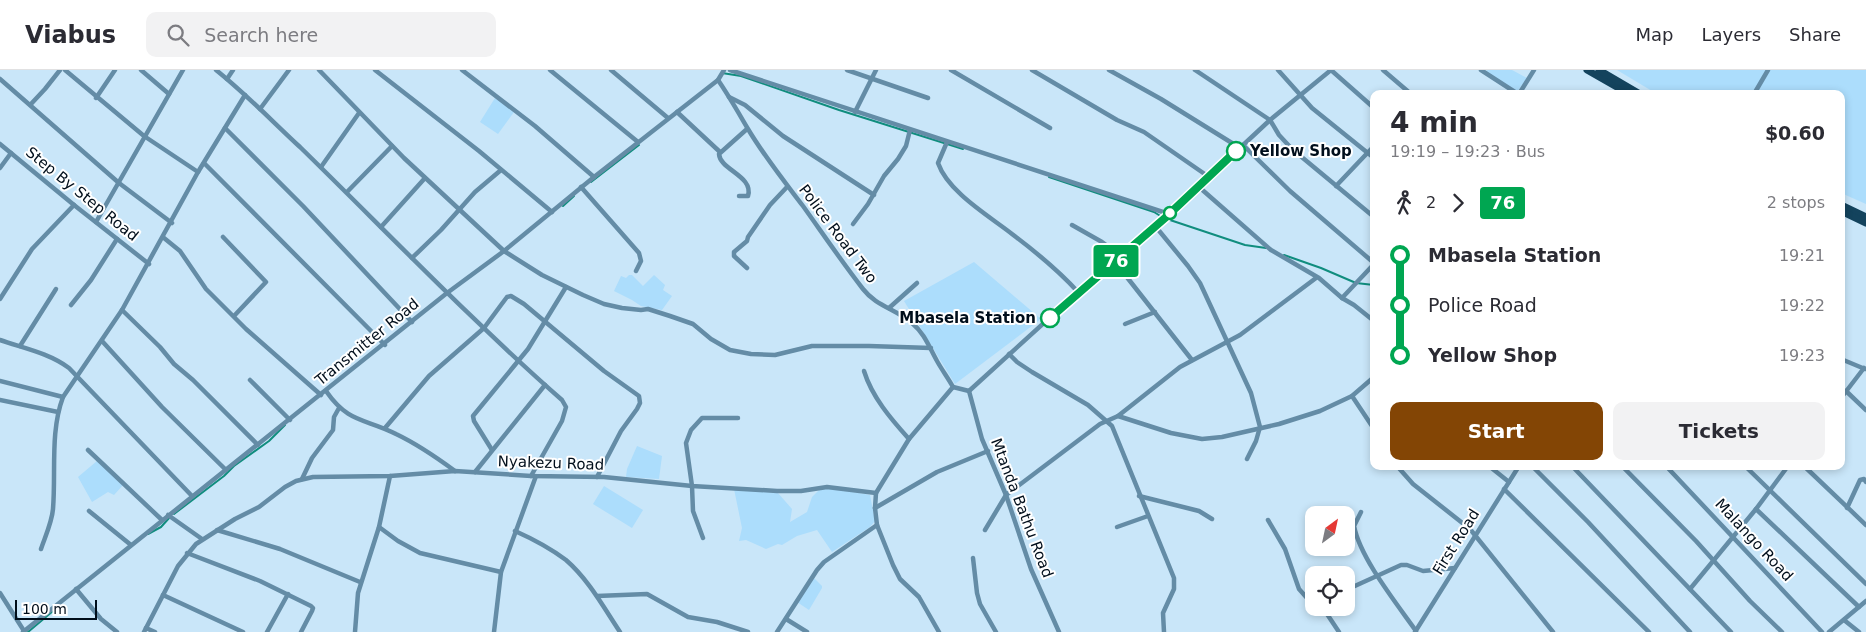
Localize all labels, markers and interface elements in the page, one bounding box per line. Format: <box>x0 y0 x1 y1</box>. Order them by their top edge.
search box <box>146 12 496 57</box>
text: Viabus <box>25 21 116 49</box>
icon: search <box>164 21 192 49</box>
text: Search here <box>204 24 318 46</box>
text: Map <box>1635 24 1673 45</box>
text: Layers <box>1701 24 1761 45</box>
text: Share <box>1789 24 1841 45</box>
text: 4 min <box>1390 106 1478 139</box>
text: $0.60 <box>1765 122 1825 144</box>
marker: Yellow Shop <box>1226 141 1246 161</box>
place label: Yellow Shop <box>1249 142 1352 160</box>
text: 19:19 – 19:23 · Bus <box>1390 142 1545 161</box>
street label: Step By Step Road <box>22 143 142 245</box>
street label: Police Road Two <box>795 181 881 287</box>
icon: walk <box>1390 189 1418 217</box>
icon: forward <box>1444 189 1472 217</box>
text: 76 <box>1490 192 1515 213</box>
text: 2 <box>1426 193 1436 212</box>
text: 2 stops <box>1767 193 1825 212</box>
unlabelled marker <box>1163 206 1177 220</box>
text: Mbasela Station <box>1428 244 1601 266</box>
line badge: 76 <box>1094 245 1138 277</box>
text: 19:21 <box>1779 246 1825 265</box>
text: 76 <box>1103 250 1129 271</box>
text: Police Road <box>1428 294 1537 316</box>
street label: Transmitter Road <box>311 295 422 390</box>
text: 19:22 <box>1779 296 1825 315</box>
marker: Mbasela Station <box>1040 308 1060 328</box>
place label: Mbasela Station <box>899 309 1036 327</box>
text: Yellow Shop <box>1428 344 1557 366</box>
text: 19:23 <box>1779 346 1825 365</box>
button: Start <box>1390 402 1603 460</box>
button: Tickets <box>1613 402 1825 460</box>
street label: Mtanda Bathu Road <box>987 436 1057 580</box>
street label: Nyakezu Road <box>497 452 605 474</box>
street label: Malango Road <box>1711 495 1797 585</box>
north arrow <box>1305 506 1355 556</box>
map controls <box>1305 506 1355 616</box>
street label: First Road <box>1429 506 1483 578</box>
button: locate <box>1305 566 1355 616</box>
scale bar <box>15 597 98 620</box>
text: 100 m <box>22 601 67 617</box>

